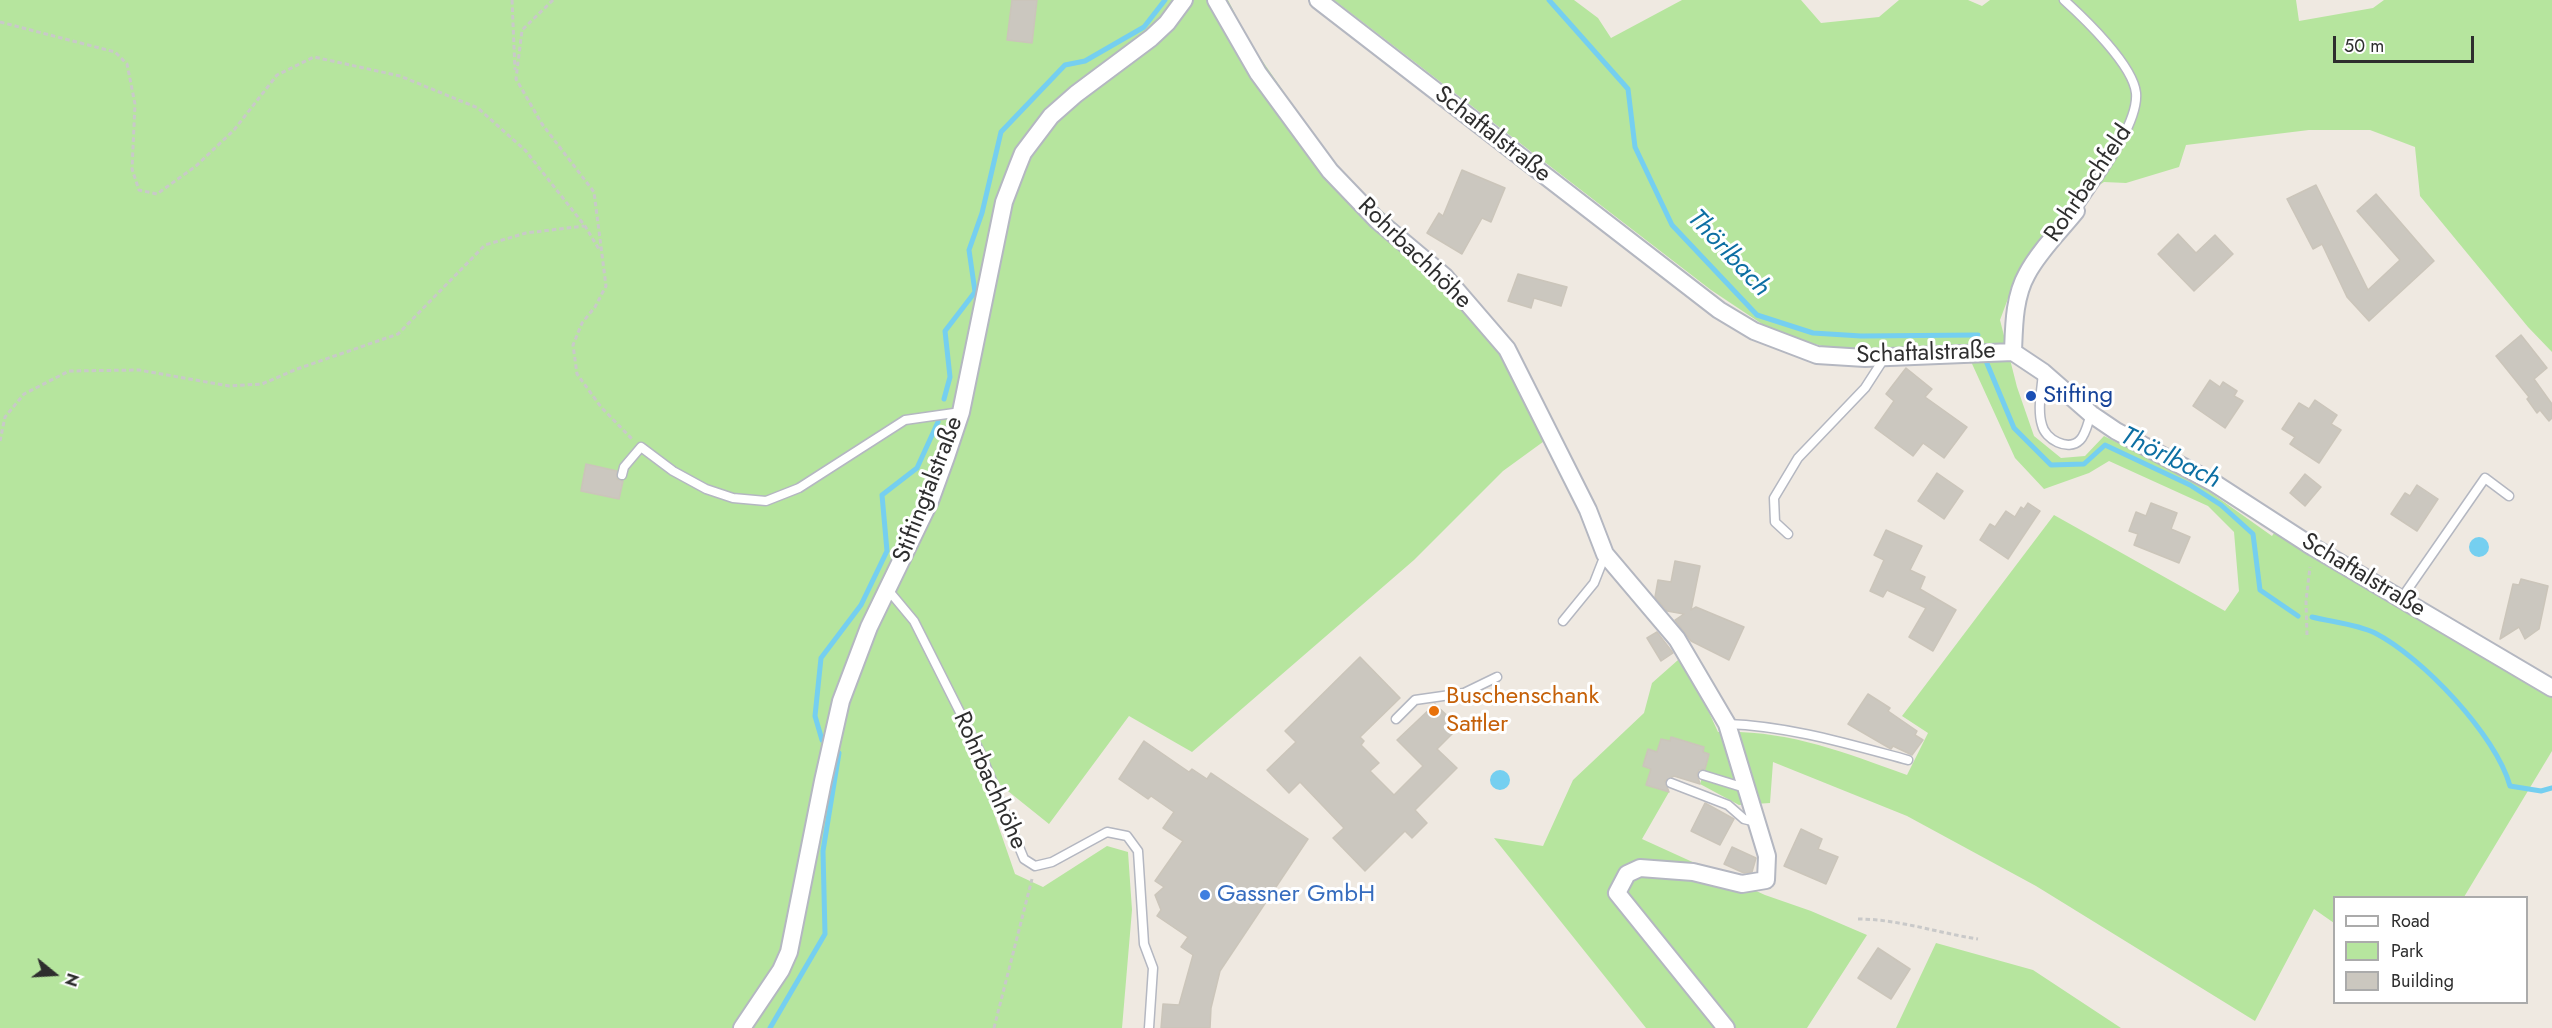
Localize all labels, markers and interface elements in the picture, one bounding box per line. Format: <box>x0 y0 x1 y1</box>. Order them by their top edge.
scale bar <box>2336 24 2477 62</box>
text: 50 m <box>2344 33 2384 59</box>
street label: Schaftalstraße <box>1428 81 1556 189</box>
street label: Rohrbachfeld <box>2039 120 2139 248</box>
street label: Rohrbachhöhe <box>1351 192 1477 316</box>
water label: Thörlbach <box>1680 204 1776 304</box>
street label: Schaftalstraße <box>1856 337 1996 371</box>
place label: Stifting <box>2043 382 2113 410</box>
marker: Stifting <box>2024 389 2038 403</box>
street label: Stiftingtalstraße <box>888 413 970 567</box>
water label: Thörlbach <box>2115 421 2225 497</box>
street label: Schaftalstraße <box>2296 528 2430 624</box>
place label: Buschenschank Sattler <box>1446 683 1599 739</box>
marker: Buschenschank Sattler <box>1427 704 1441 718</box>
street label: Rohrbachhöhe <box>946 708 1032 854</box>
place label: Gassner GmbH <box>1217 881 1375 909</box>
marker: Gassner GmbH <box>1198 888 1212 902</box>
legend <box>2333 896 2528 1004</box>
text: Road <box>2391 908 2430 934</box>
text: Park <box>2391 938 2423 964</box>
north arrow <box>24 944 84 1004</box>
text: Building <box>2391 968 2454 994</box>
text: N <box>59 970 84 989</box>

